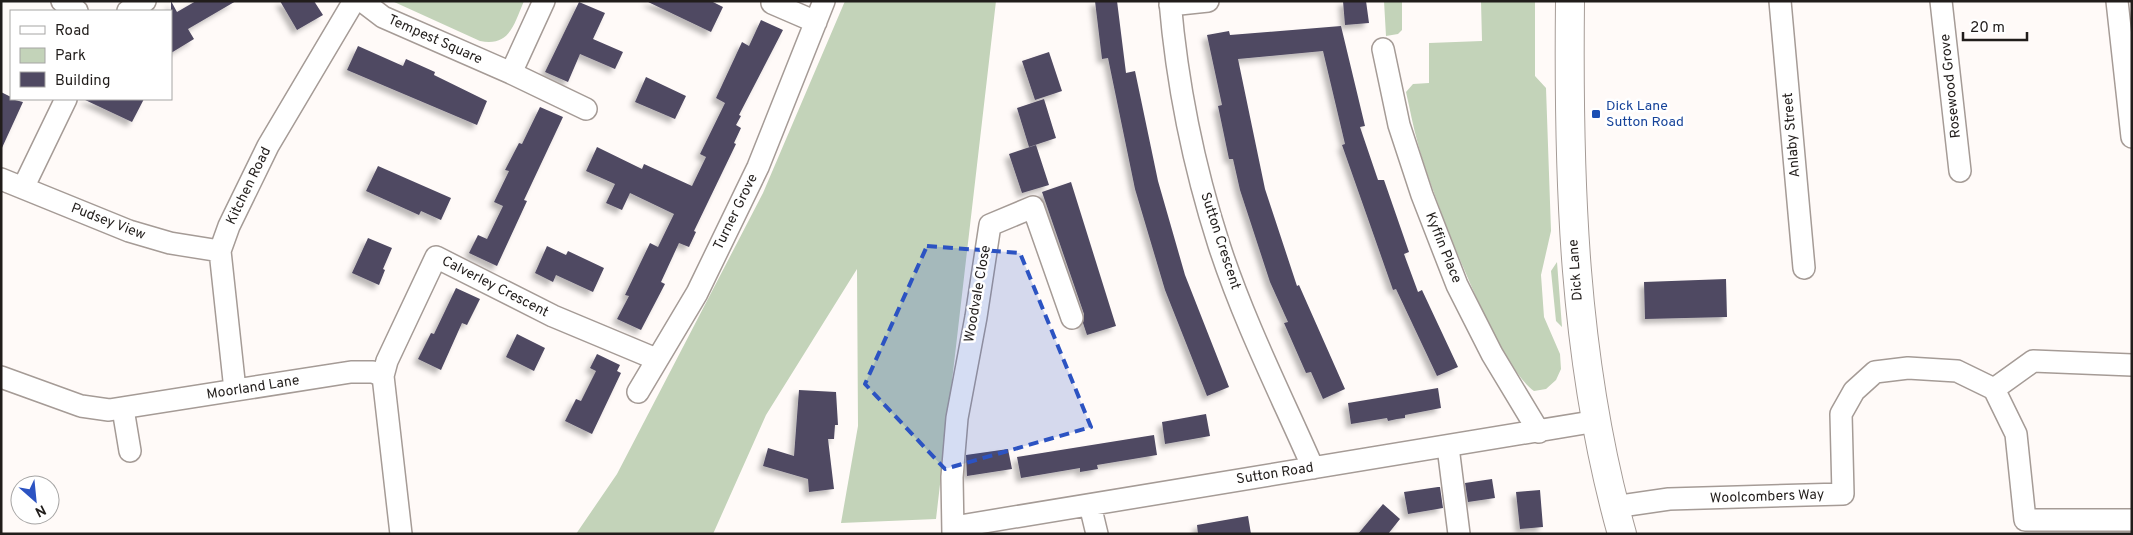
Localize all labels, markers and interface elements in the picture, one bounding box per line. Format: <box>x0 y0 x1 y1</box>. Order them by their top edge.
legend <box>10 10 172 100</box>
scale bar <box>1963 10 2027 42</box>
street label: Tempest Square <box>385 12 485 68</box>
text: 20 m <box>1970 19 2005 38</box>
text: Road <box>55 22 90 41</box>
street label: Rosewood Grove <box>1937 33 1965 139</box>
text: Park <box>55 47 86 66</box>
text: Building <box>55 72 110 91</box>
street label: Anlaby Street <box>1780 92 1804 178</box>
place label: Dick Lane Sutton Road <box>1606 98 1684 131</box>
marker: Dick Lane Sutton Road <box>1590 108 1602 120</box>
street label: Kitchen Road <box>223 144 275 228</box>
street label: Turner Grove <box>710 171 762 253</box>
street label: Sutton Crescent <box>1196 190 1244 292</box>
street label: Pudsey View <box>68 200 148 244</box>
street label: Kyffin Place <box>1421 210 1465 286</box>
street label: Dick Lane <box>1565 239 1587 301</box>
street label: Woodvale Close <box>961 244 995 344</box>
street label: Calverley Crescent <box>439 253 551 321</box>
street label: Moorland Lane <box>205 372 301 404</box>
street label: Sutton Road <box>1235 460 1315 488</box>
north arrow <box>10 475 60 525</box>
street label: Woolcombers Way <box>1709 487 1825 507</box>
text: N <box>32 500 49 520</box>

